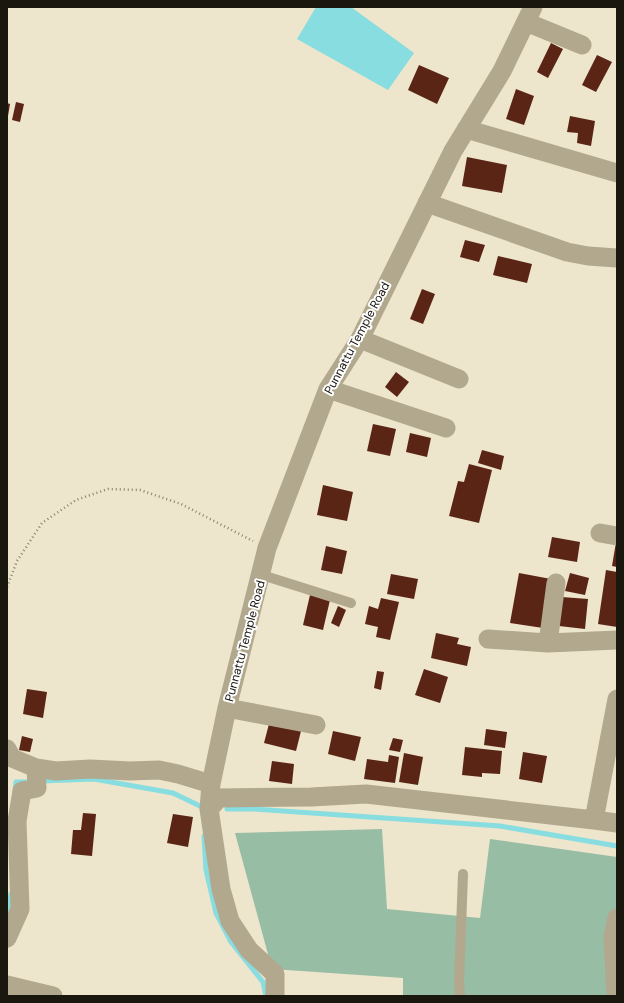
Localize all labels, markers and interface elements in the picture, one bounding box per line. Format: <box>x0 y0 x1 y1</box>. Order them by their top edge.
street label: Punnattu Temple Road <box>321 279 393 397</box>
street label: Punnattu Temple Road <box>221 579 269 703</box>

